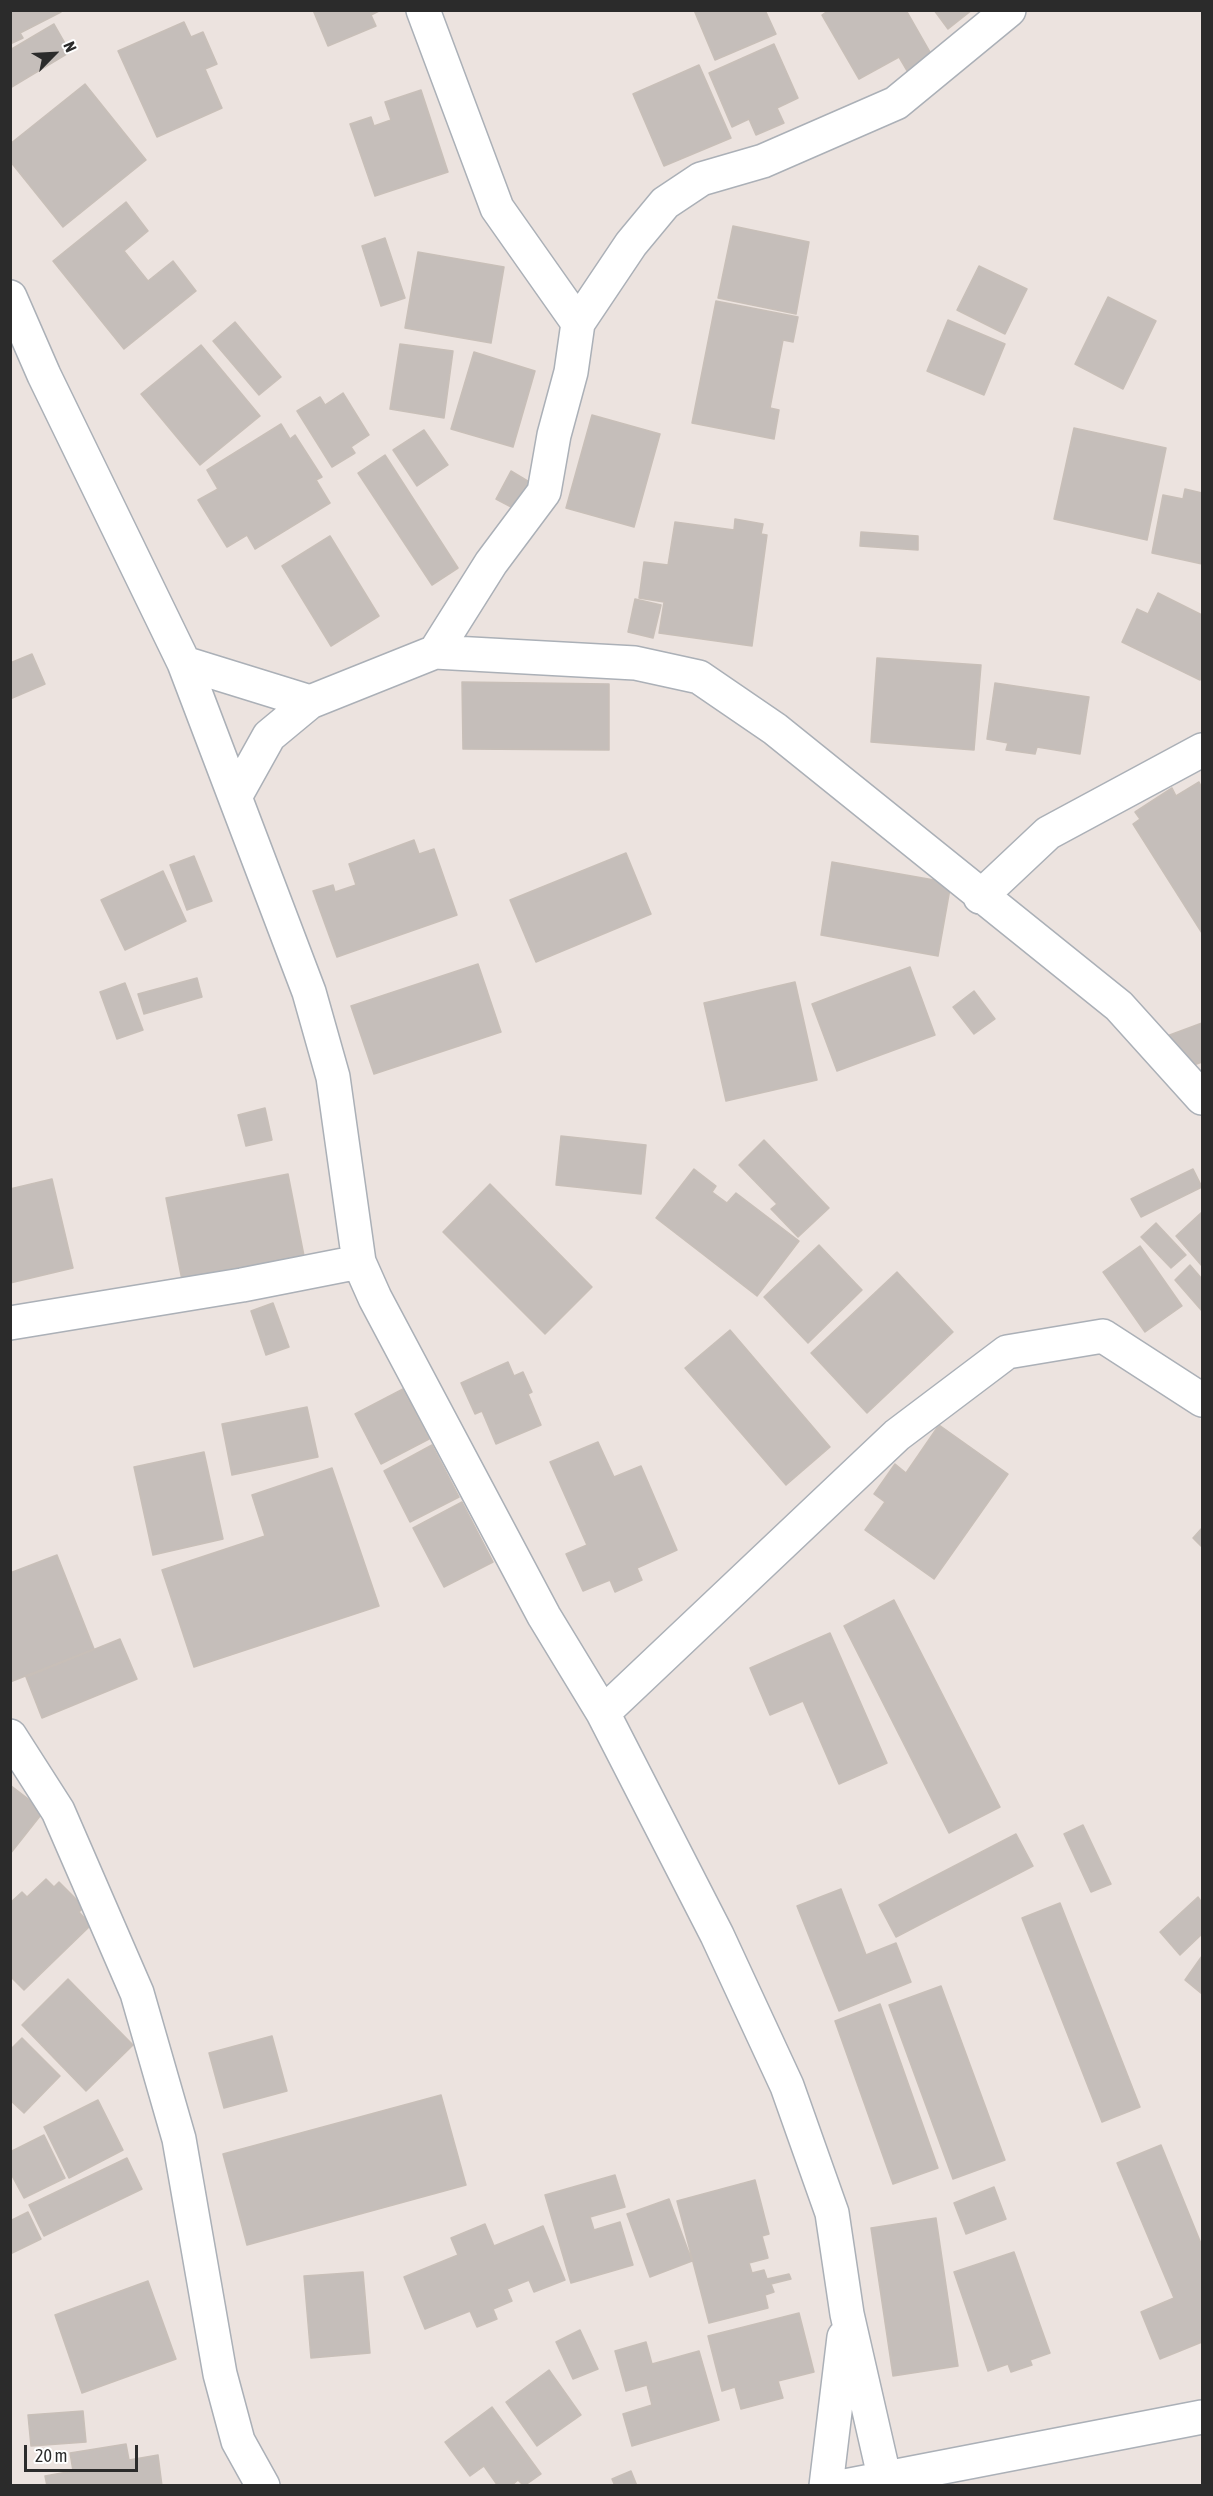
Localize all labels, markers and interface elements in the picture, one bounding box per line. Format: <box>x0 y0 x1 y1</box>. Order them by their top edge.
north arrow <box>24 24 84 84</box>
text: N <box>60 39 81 55</box>
scale bar <box>27 2433 141 2471</box>
text: 20 m <box>35 2445 67 2466</box>

